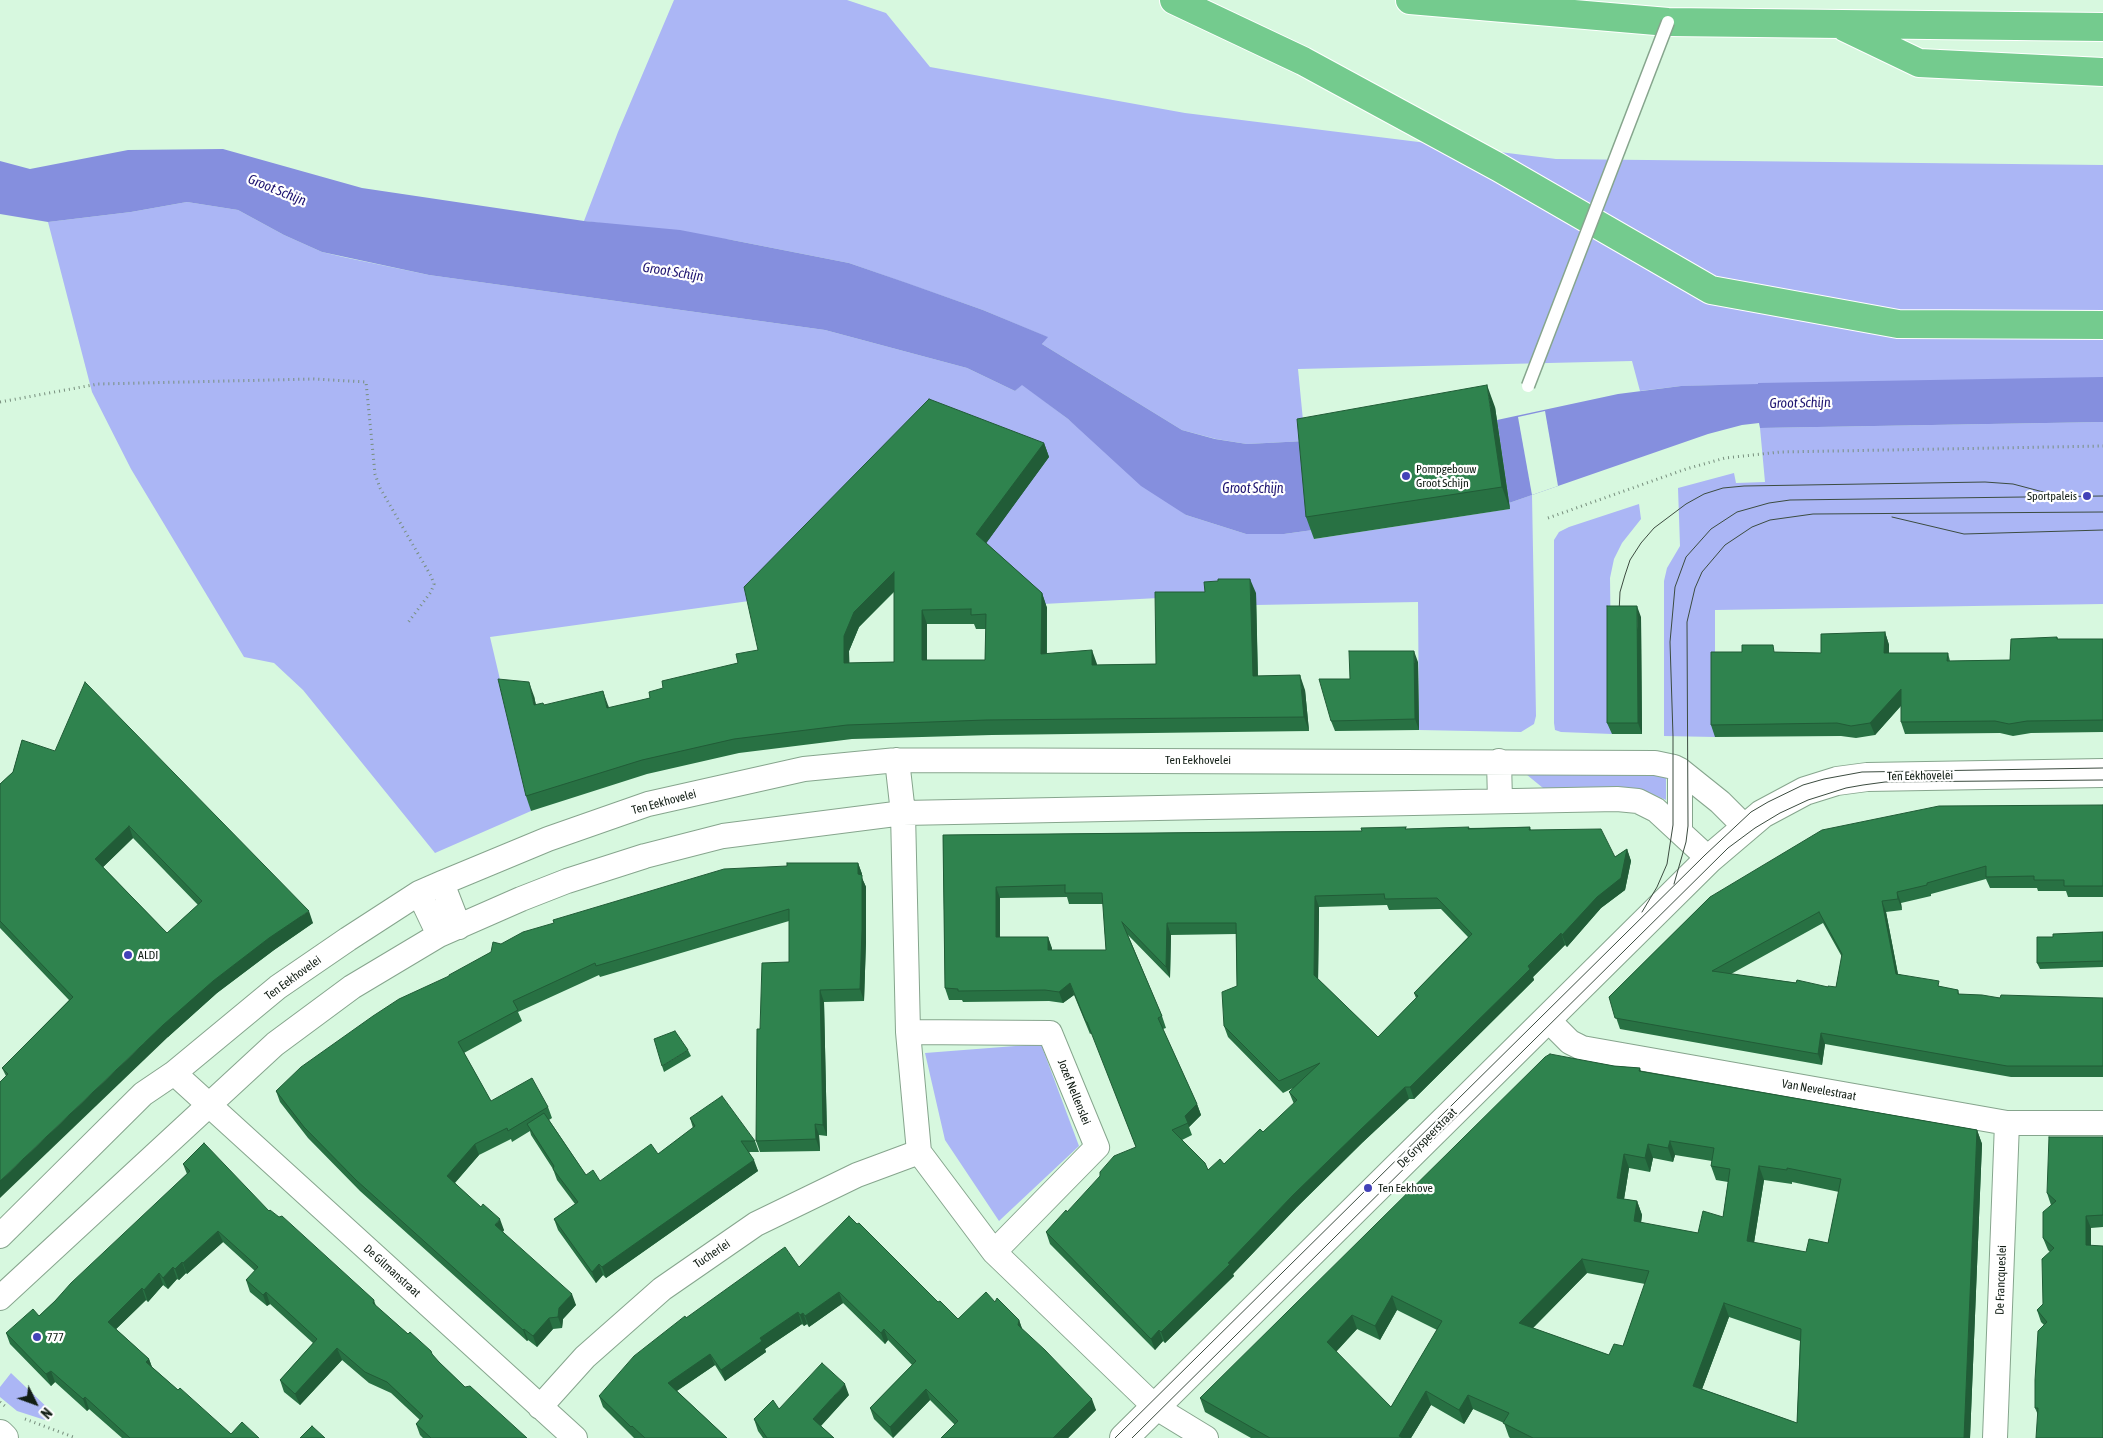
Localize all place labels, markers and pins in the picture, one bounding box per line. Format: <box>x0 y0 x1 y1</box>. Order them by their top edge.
place label: Pompgebouw Groot Schijn <box>1416 462 1476 490</box>
marker: Pompgebouw Groot Schijn <box>1400 470 1412 482</box>
place label: Sportpaleis <box>2027 489 2077 503</box>
marker: Sportpaleis <box>2081 490 2093 502</box>
place label: ALDI <box>138 948 158 962</box>
marker: ALDI <box>122 949 134 961</box>
place label: Ten Eekhove <box>1378 1181 1433 1195</box>
marker: Ten Eekhove <box>1362 1182 1374 1194</box>
place label: 777 <box>47 1330 64 1344</box>
marker: 777 <box>31 1331 43 1343</box>

